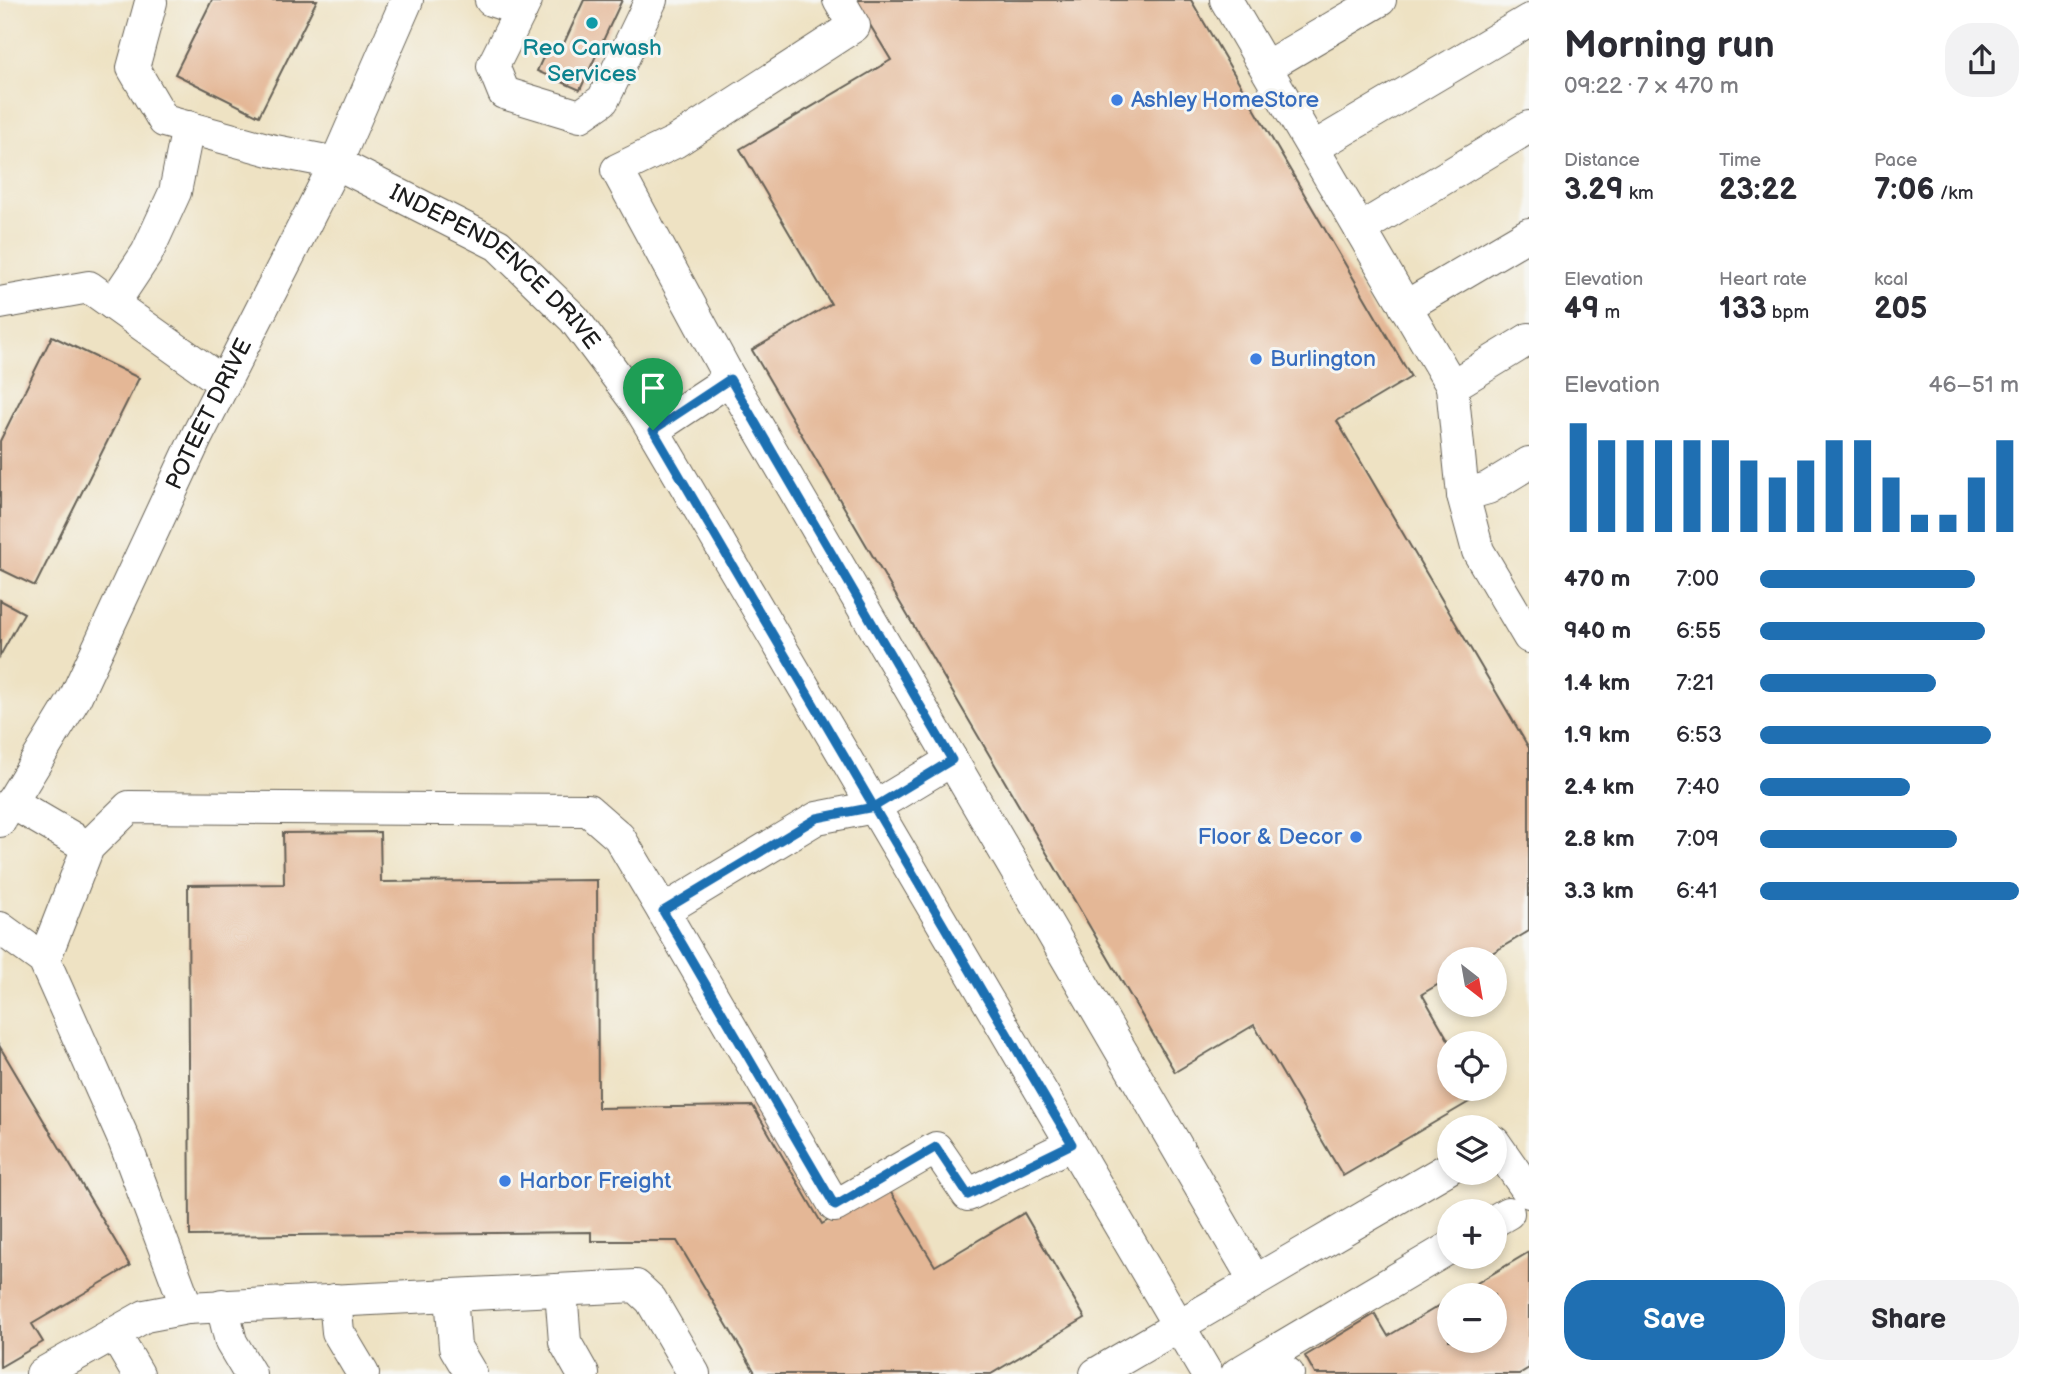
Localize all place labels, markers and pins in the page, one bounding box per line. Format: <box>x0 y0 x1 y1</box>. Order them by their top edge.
marker: Reo Carwash Services <box>584 15 600 31</box>
place label: Reo Carwash Services <box>522 34 662 88</box>
place label: Ashley HomeStore <box>1131 86 1319 114</box>
marker: Ashley HomeStore <box>1109 92 1125 108</box>
place label: Burlington <box>1270 345 1376 373</box>
marker: Burlington <box>1248 351 1264 367</box>
pin <box>623 358 683 430</box>
place label: Floor & Decor <box>1198 823 1343 851</box>
marker: Floor & Decor <box>1348 829 1364 845</box>
place label: Harbor Freight <box>519 1167 671 1195</box>
marker: Harbor Freight <box>497 1173 513 1189</box>

